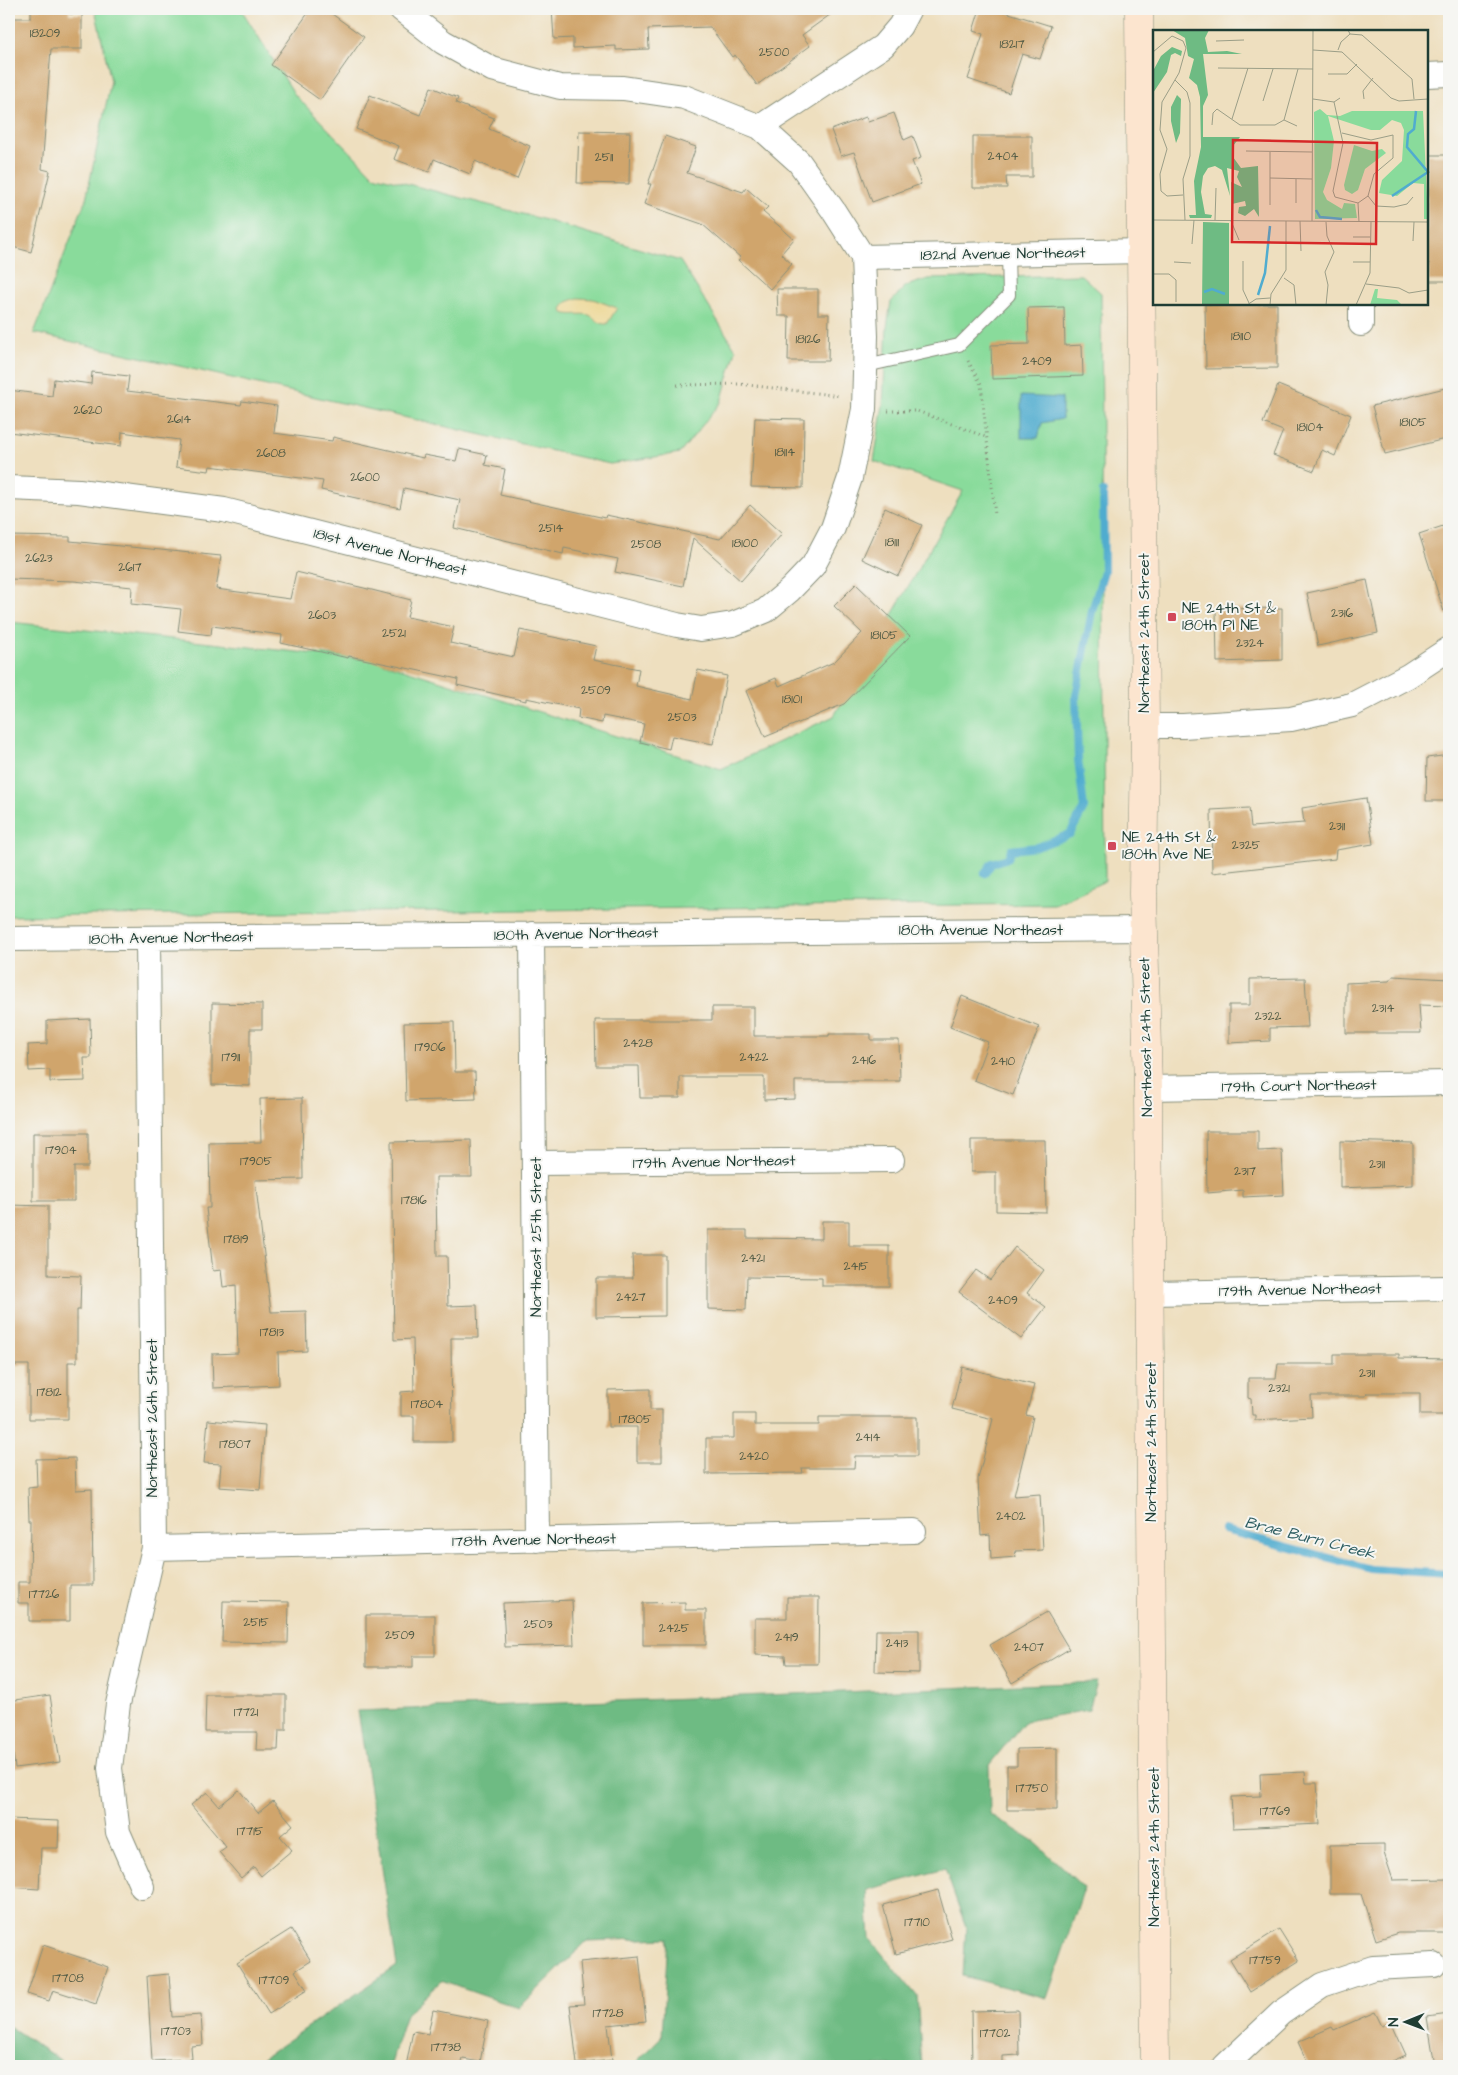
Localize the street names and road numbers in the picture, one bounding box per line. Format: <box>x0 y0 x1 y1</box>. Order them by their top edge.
street label: 182nd Avenue Northeast <box>920 242 1086 266</box>
street label: 181st Avenue Northeast <box>311 523 469 581</box>
street label: Northeast 24th Street <box>1134 553 1155 713</box>
street label: 180th Avenue Northeast <box>899 920 1063 941</box>
street label: 180th Avenue Northeast <box>494 922 658 946</box>
street label: 180th Avenue Northeast <box>89 926 253 950</box>
street label: Northeast 24th Street <box>1134 957 1158 1117</box>
street label: 179th Court Northeast <box>1221 1074 1377 1098</box>
street label: 179th Avenue Northeast <box>632 1150 796 1174</box>
street label: Northeast 25th Street <box>526 1157 547 1317</box>
street label: 179th Avenue Northeast <box>1218 1278 1382 1302</box>
street label: Northeast 26th Street <box>142 1339 163 1497</box>
street label: Northeast 24th Street <box>1141 1362 1162 1522</box>
street label: 178th Avenue Northeast <box>452 1528 616 1552</box>
street label: Northeast 24th Street <box>1144 1767 1165 1927</box>

